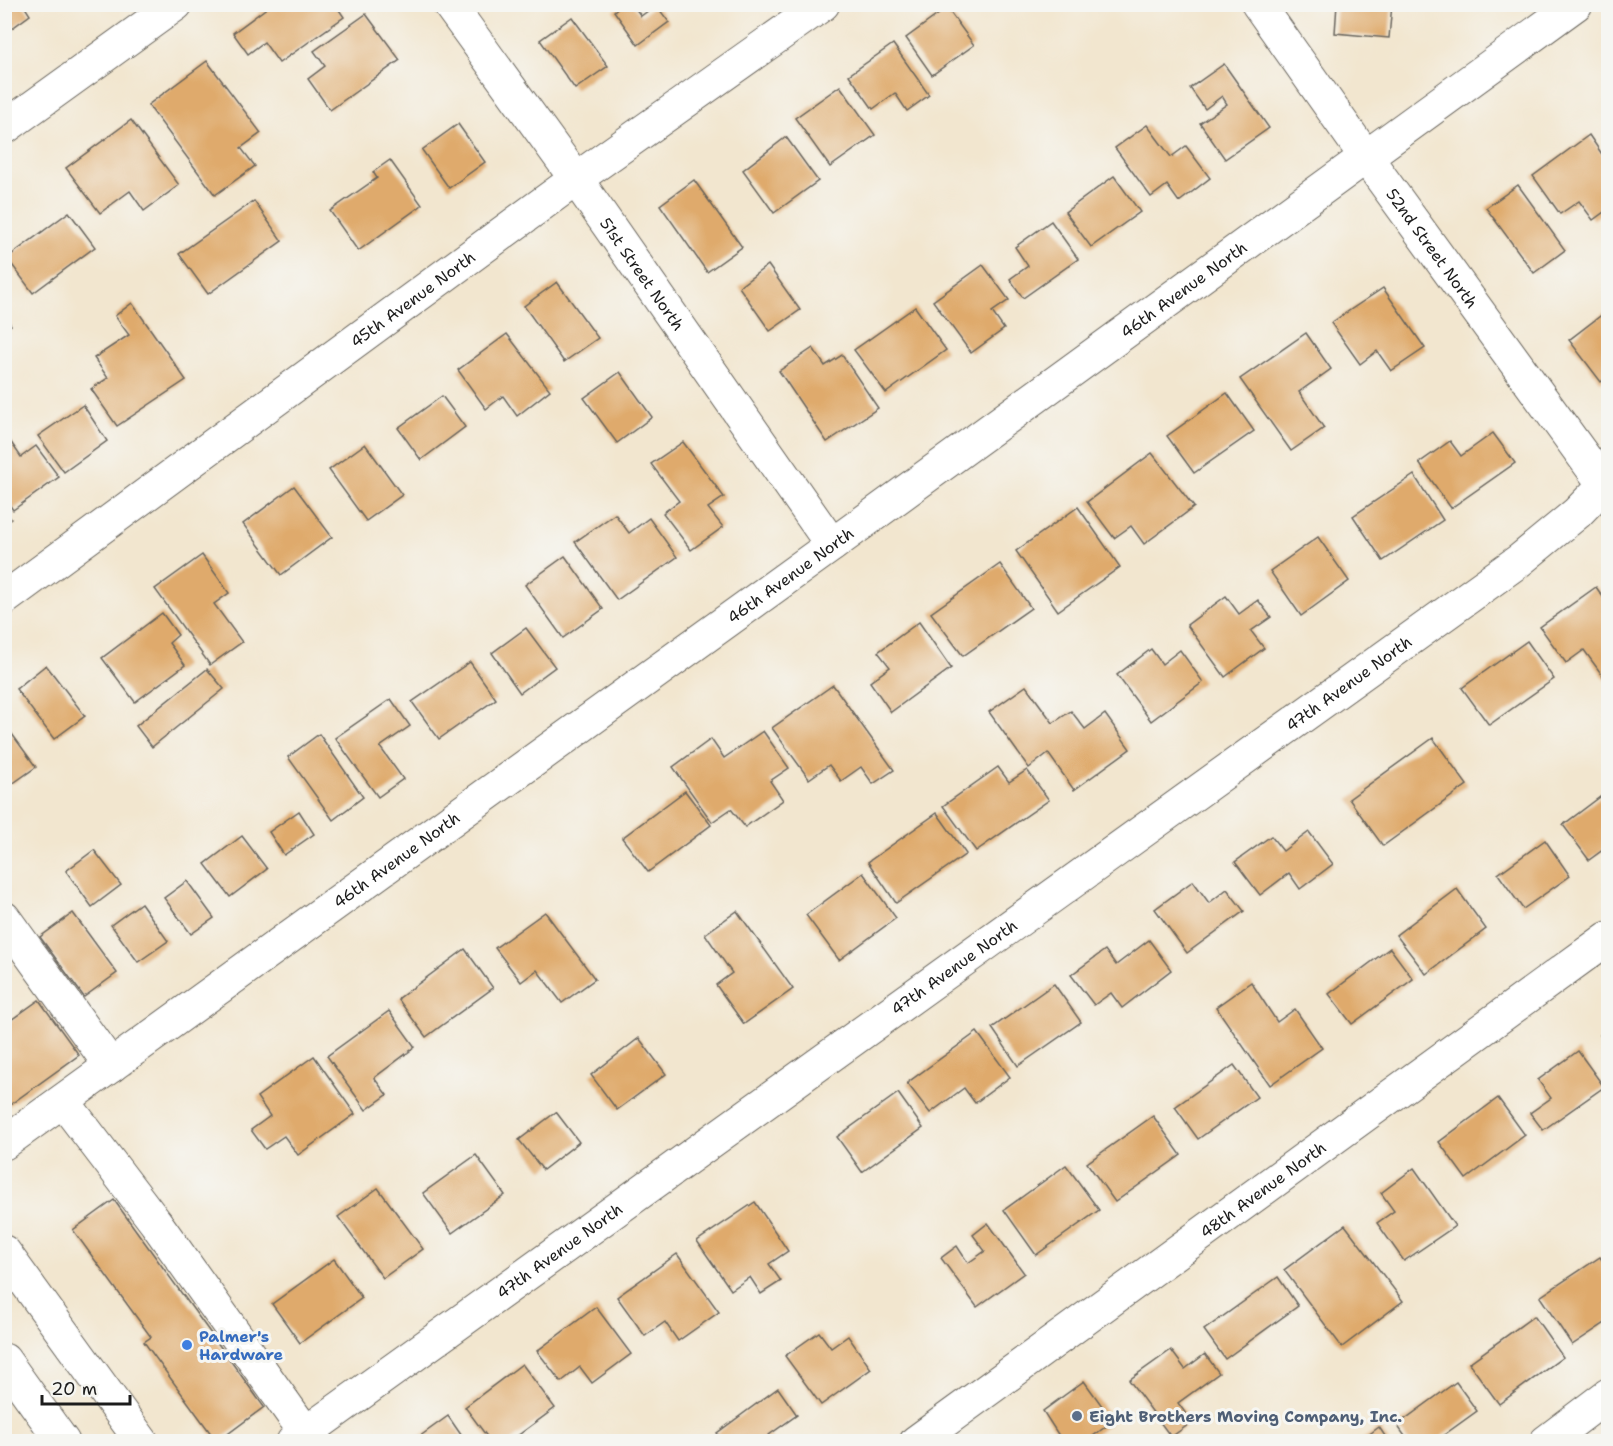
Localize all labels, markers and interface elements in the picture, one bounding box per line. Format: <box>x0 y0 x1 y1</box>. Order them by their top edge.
street label: 52nd Street North <box>1382 184 1483 312</box>
street label: 51st Street North <box>596 213 689 334</box>
street label: 46th Avenue North <box>1116 236 1251 342</box>
street label: 45th Avenue North <box>346 246 479 352</box>
street label: 46th Avenue North <box>723 522 858 628</box>
street label: 47th Avenue North <box>1281 631 1416 736</box>
street label: 46th Avenue North <box>329 807 464 912</box>
street label: 47th Avenue North <box>887 914 1021 1019</box>
street label: 48th Avenue North <box>1195 1136 1330 1242</box>
street label: 47th Avenue North <box>492 1198 627 1303</box>
place label: Palmer's Hardware <box>199 1326 283 1365</box>
marker: Palmer's Hardware <box>180 1338 194 1352</box>
scale bar <box>42 1368 130 1406</box>
text: 20 m <box>51 1377 97 1401</box>
place label: Eight Brothers Moving Company, Inc. <box>1089 1406 1402 1427</box>
marker: Eight Brothers Moving Company, Inc. <box>1070 1409 1084 1423</box>

